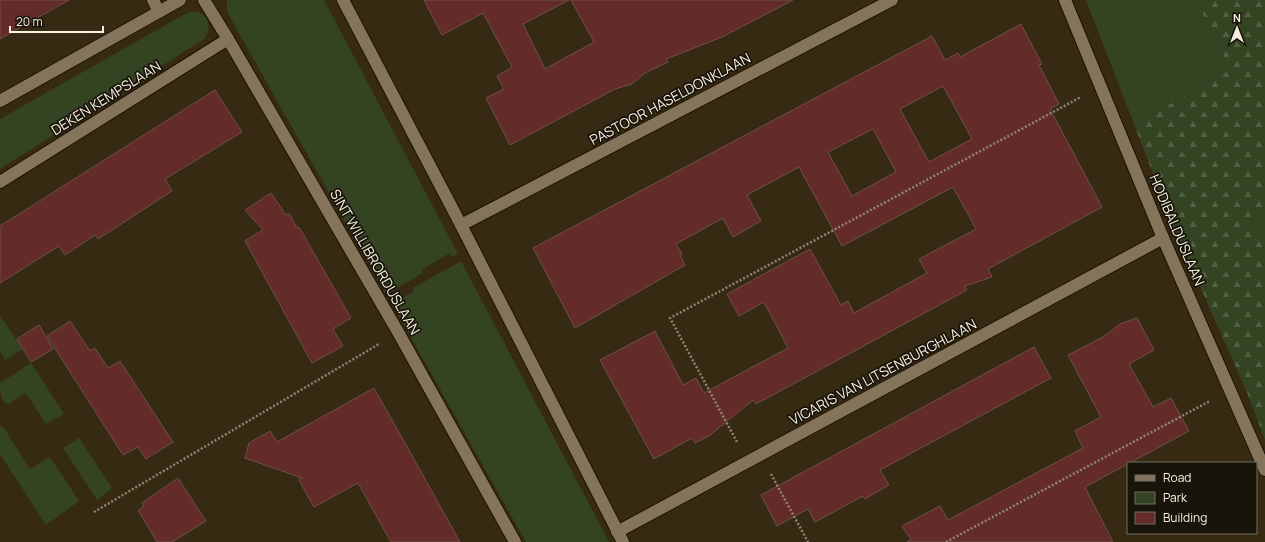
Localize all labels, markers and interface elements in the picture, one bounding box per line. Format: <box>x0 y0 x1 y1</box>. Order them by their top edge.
scale bar <box>10 8 103 34</box>
north arrow <box>1217 8 1257 48</box>
text: N <box>1233 10 1241 25</box>
text: 20 m <box>16 13 43 30</box>
street label: PASTOOR HASELDONKLAAN <box>586 48 753 149</box>
street label: DEKEN KEMPSLAAN <box>47 56 164 139</box>
street label: HODIBALDUSLAAN <box>1145 171 1210 288</box>
street label: SINT WILLIBRORDUSLAAN <box>326 186 425 338</box>
street label: VICARIS VAN LITSENBURGHLAAN <box>786 314 980 429</box>
legend <box>1127 462 1257 534</box>
text: Road <box>1163 469 1191 486</box>
text: Park <box>1163 489 1188 506</box>
text: Building <box>1163 509 1207 526</box>

